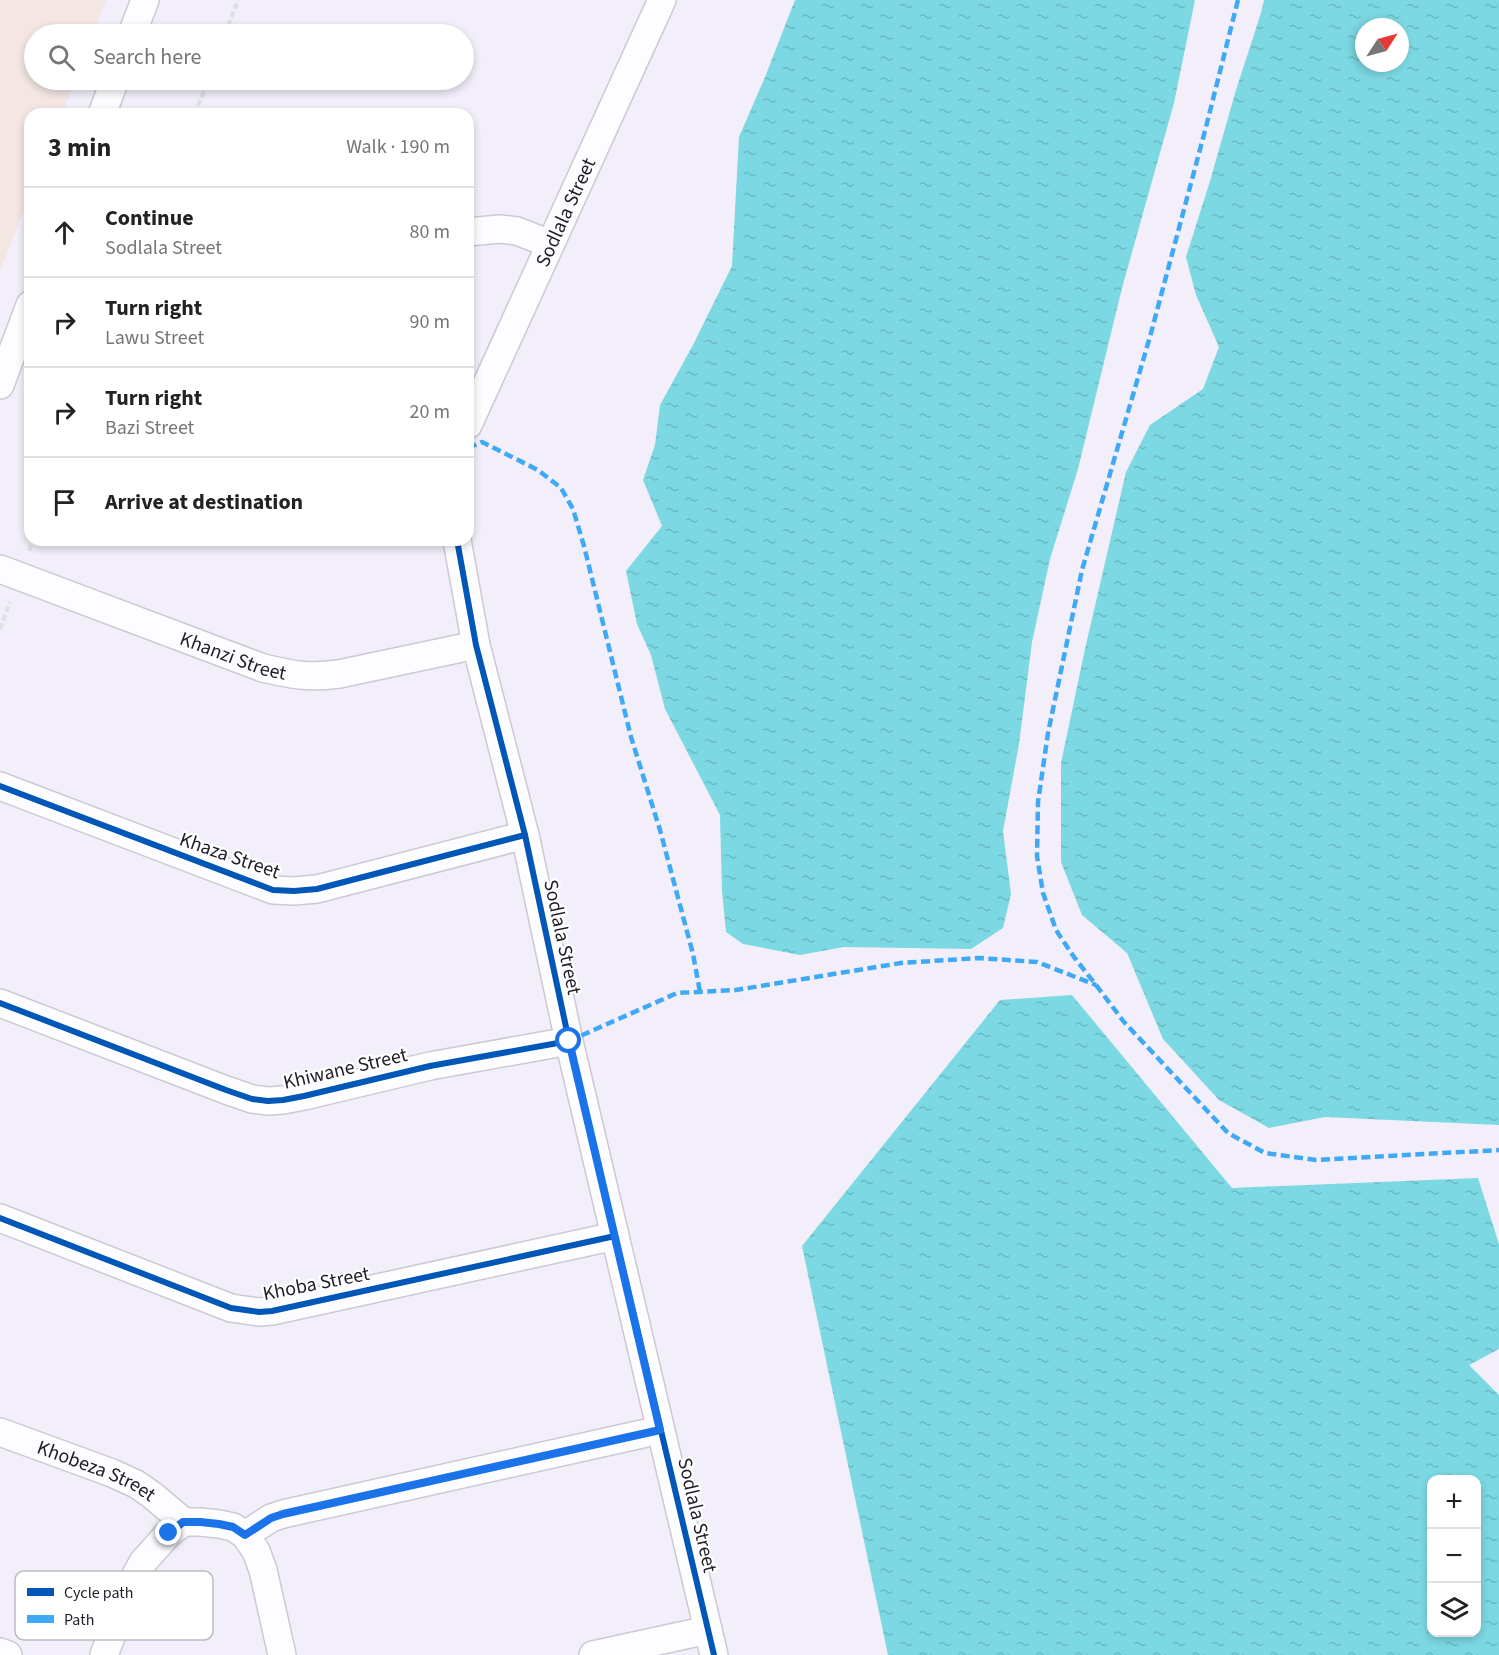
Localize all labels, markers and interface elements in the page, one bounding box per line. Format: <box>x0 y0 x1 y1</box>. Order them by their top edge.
north arrow <box>1355 18 1409 72</box>
search box <box>24 24 474 90</box>
icon: search <box>45 41 78 74</box>
text: Search here <box>93 41 201 73</box>
text: 3 min <box>48 129 111 166</box>
text: Walk · 190 m <box>346 133 450 161</box>
street label: Sodlala Street <box>529 153 603 272</box>
text: Continue <box>105 202 194 234</box>
icon: ahead <box>48 216 81 249</box>
text: 80 m <box>410 218 450 246</box>
text: Sodlala Street <box>105 234 222 262</box>
text: Turn right <box>105 292 202 324</box>
icon: right <box>48 306 81 339</box>
text: 90 m <box>410 308 450 336</box>
text: Lawu Street <box>105 324 204 352</box>
text: Turn right <box>105 382 202 414</box>
icon: right <box>48 396 81 429</box>
text: 20 m <box>410 398 450 426</box>
text: Bazi Street <box>105 414 194 442</box>
icon: arrive <box>48 486 81 519</box>
text: Arrive at destination <box>105 486 303 518</box>
street label: Khanzi Street <box>176 625 289 688</box>
street label: Khaza Street <box>176 826 284 886</box>
street label: Sodlala Street <box>536 877 588 998</box>
route start <box>555 1027 581 1053</box>
street label: Khiwane Street <box>280 1041 410 1097</box>
street label: Khoba Street <box>260 1260 372 1308</box>
street label: Khobeza Street <box>33 1434 161 1509</box>
street label: Sodlala Street <box>670 1455 724 1576</box>
map controls <box>1427 1475 1481 1637</box>
button: + <box>1427 1475 1481 1529</box>
route end <box>155 1519 181 1545</box>
button: − <box>1427 1529 1481 1583</box>
legend <box>15 1571 213 1640</box>
text: Cycle path <box>64 1582 133 1604</box>
button: layers <box>1427 1583 1481 1637</box>
text: Path <box>64 1609 94 1631</box>

